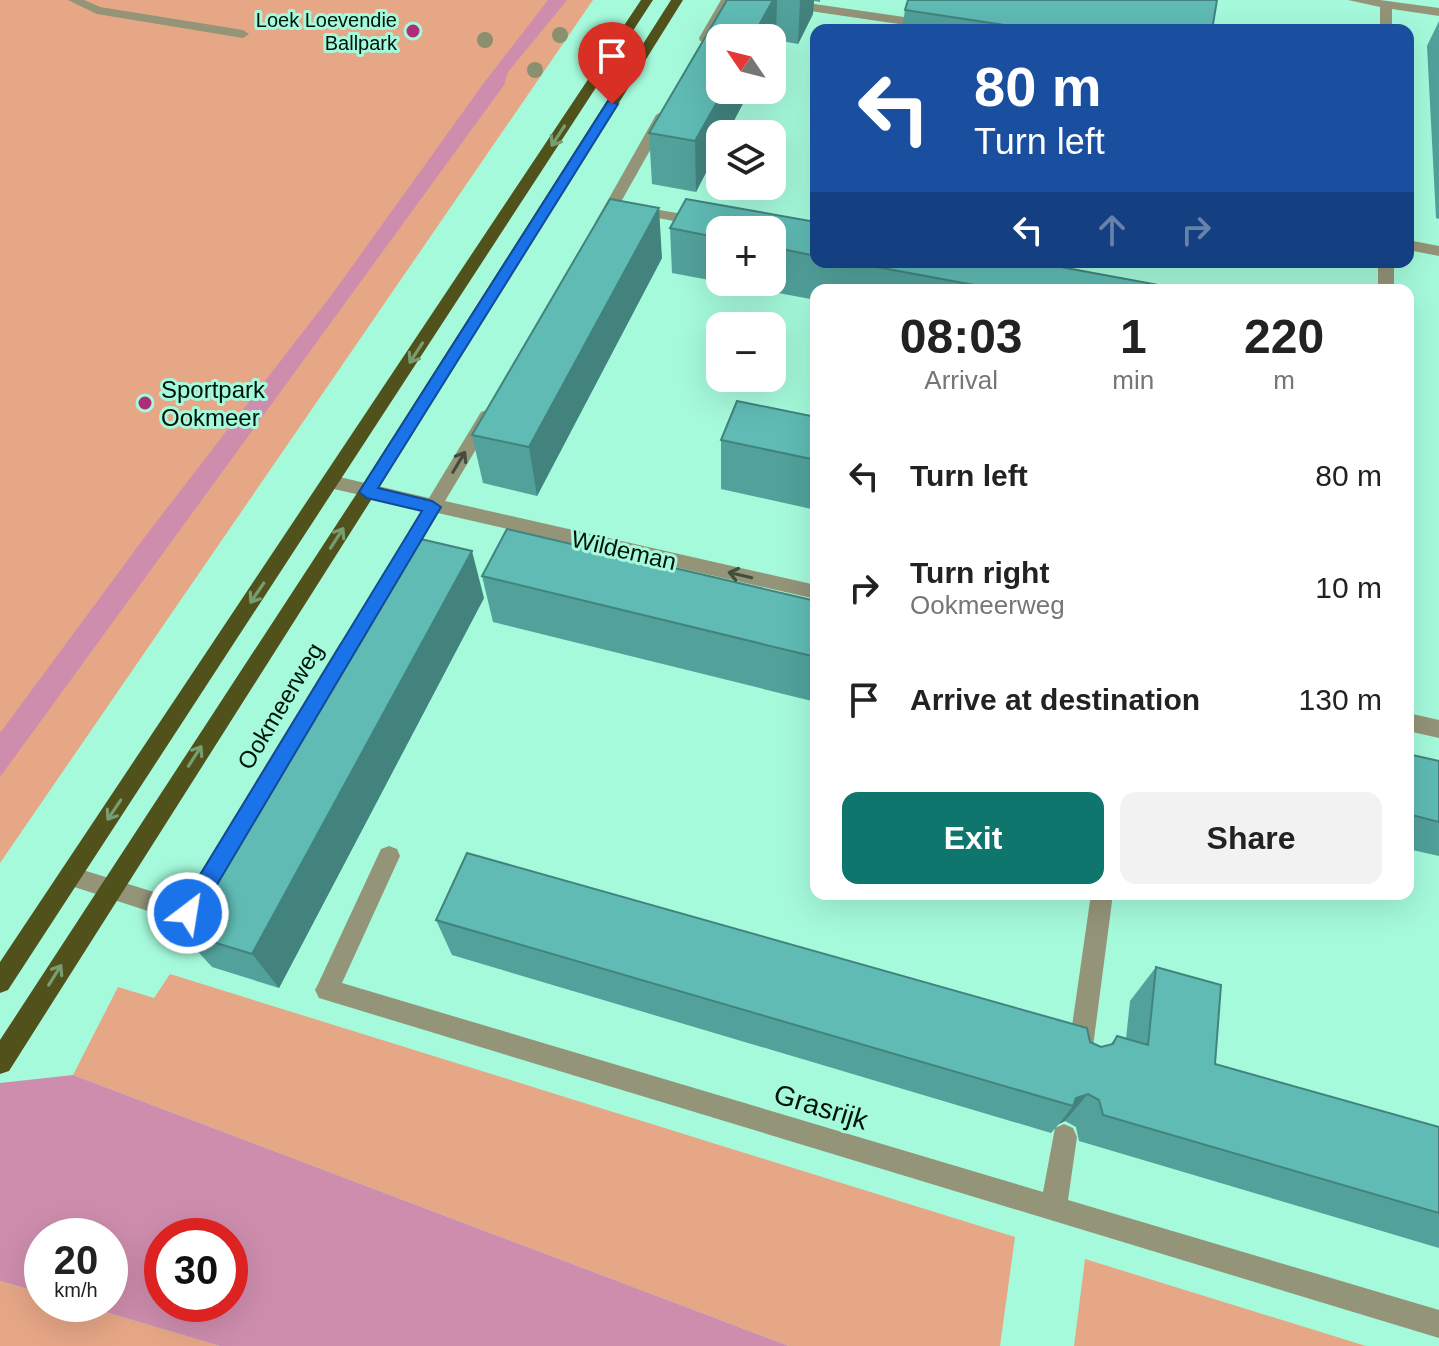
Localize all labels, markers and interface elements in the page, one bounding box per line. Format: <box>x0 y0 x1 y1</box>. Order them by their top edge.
place label: Loek Loevendie Ballpark <box>256 9 398 54</box>
marker: Loek Loevendie Ballpark <box>404 22 422 40</box>
pin <box>578 22 646 104</box>
north arrow <box>706 24 786 104</box>
map controls <box>706 24 786 392</box>
icon: arrive <box>590 34 634 78</box>
text: 80 m <box>974 55 1102 118</box>
icon: left <box>842 56 946 160</box>
button: layers <box>706 120 786 200</box>
text: Turn left <box>974 121 1105 162</box>
one-way arrow <box>550 124 567 146</box>
icon: left <box>1006 208 1050 252</box>
icon: ahead <box>1090 208 1134 252</box>
icon: right <box>1174 208 1218 252</box>
button: + <box>706 216 786 296</box>
text: 08:03 <box>900 310 1023 363</box>
text: 1 <box>1120 310 1147 363</box>
text: 220 <box>1244 310 1324 363</box>
button: − <box>706 312 786 392</box>
one-way arrow <box>407 341 423 364</box>
text: Arrival <box>924 365 998 395</box>
text: min <box>1112 365 1154 395</box>
text: m <box>1273 365 1295 395</box>
place label: Sportpark Ookmeer <box>161 376 266 431</box>
marker: Sportpark Ookmeer <box>136 394 154 412</box>
one-way arrow <box>451 451 467 474</box>
icon: left <box>842 454 886 498</box>
text: Turn left <box>910 459 1028 492</box>
text: 80 m <box>1315 459 1382 492</box>
street label: Wildeman <box>569 525 679 575</box>
one-way arrow <box>329 527 345 550</box>
text: Turn right <box>910 556 1049 589</box>
icon: right <box>842 566 886 610</box>
one-way arrow <box>728 567 753 582</box>
text: 10 m <box>1315 571 1382 604</box>
one-way arrow <box>249 582 265 604</box>
text: Ookmeerweg <box>910 590 1065 620</box>
street label: Ookmeerweg <box>232 638 328 774</box>
icon: arrive <box>842 678 886 722</box>
text: Arrive at destination <box>910 683 1200 716</box>
text: 130 m <box>1299 683 1382 716</box>
one-way arrow <box>187 745 203 768</box>
button: Exit <box>842 792 1104 884</box>
button: Share <box>1120 792 1382 884</box>
one-way arrow <box>105 798 121 821</box>
position arrow <box>146 871 230 955</box>
one-way arrow <box>47 964 63 987</box>
street label: Grasrijk <box>770 1078 873 1136</box>
speed limit sign: 30 <box>144 1218 248 1322</box>
text: 20 <box>54 1238 98 1282</box>
text: km/h <box>54 1279 98 1301</box>

